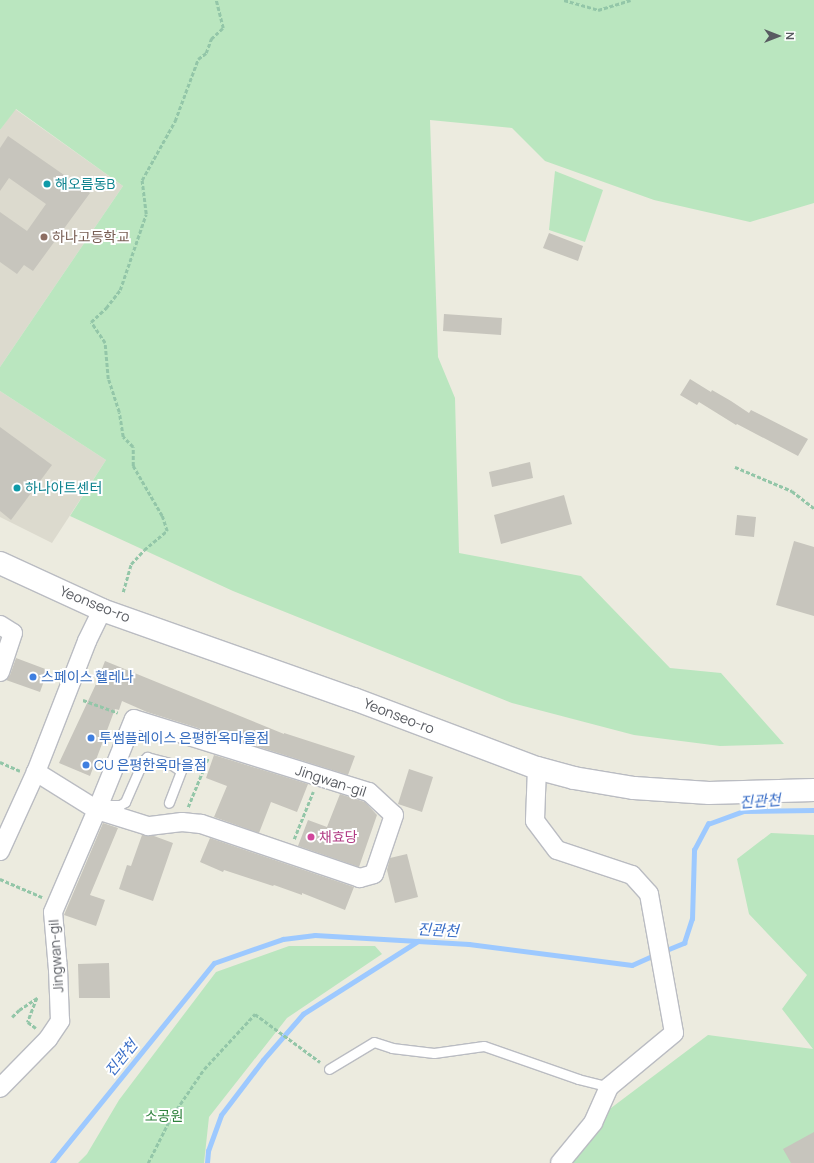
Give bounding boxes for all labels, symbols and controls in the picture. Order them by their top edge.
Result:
north arrow [758,16,798,56]
text: N [783,32,798,40]
place label: 해오름동B [55,176,115,192]
marker: 해오름동B [42,179,52,189]
place label: 하나고등학교 [52,229,129,245]
marker: 하나고등학교 [39,232,49,242]
place label: 하나아트센터 [25,480,102,496]
marker: 하나아트센터 [12,483,22,493]
street label: Yeonseo-ro [57,582,133,626]
place label: 스페이스 헬레나 [41,669,134,685]
marker: 스페이스 헬레나 [28,672,38,682]
street label: Yeonseo-ro [361,695,437,737]
place label: 투썸플레이스 은평한옥마을점 [99,730,269,746]
marker: 투썸플레이스 은평한옥마을점 [86,733,96,743]
place label: CU 은평한옥마을점 [94,757,207,773]
marker: CU 은평한옥마을점 [81,760,91,770]
street label: Jingwan-gil [293,762,369,800]
water label: 진관천 [739,791,781,811]
place label: 채효당 [319,829,358,845]
marker: 채효당 [306,832,316,842]
street label: Jingwan-gil [45,919,67,993]
water label: 진관천 [417,920,459,940]
water label: 진관천 [101,1036,141,1080]
park label: 소공원 [145,1108,183,1124]

